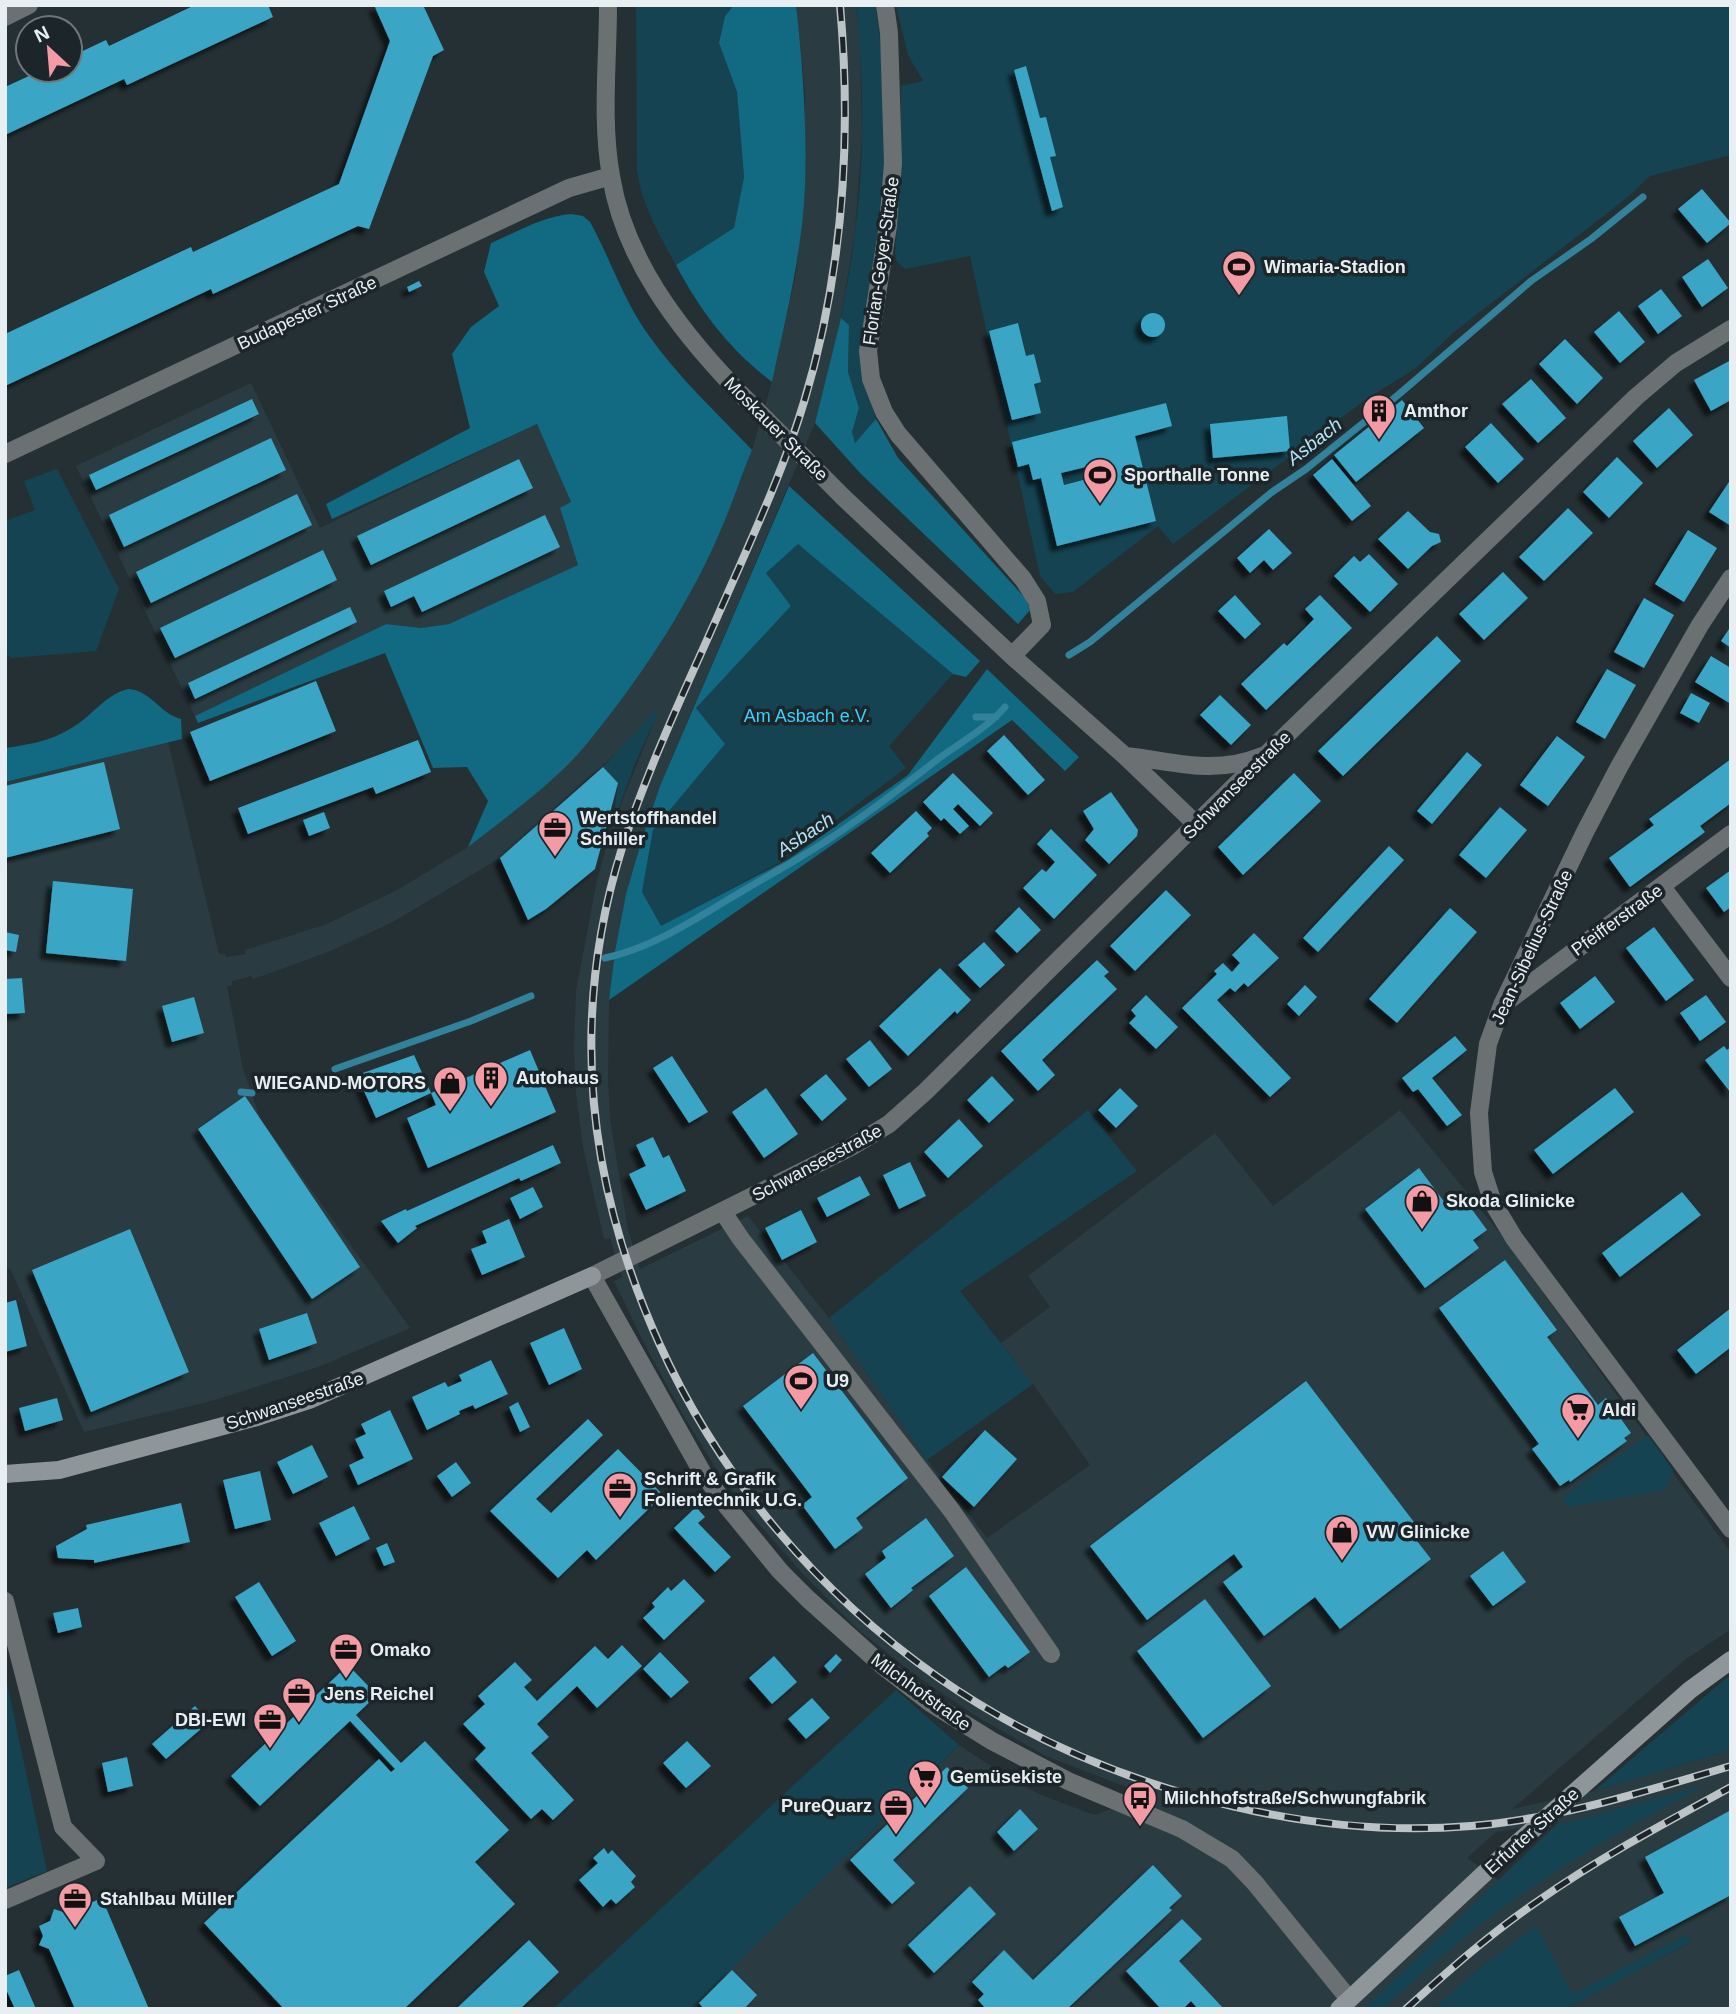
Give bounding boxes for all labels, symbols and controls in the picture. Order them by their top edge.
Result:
north arrow [14,14,84,84]
text: N [31,22,53,47]
street label: Florian-Geyer-Straße [859,175,903,347]
sports icon: Wimaria-Stadion [1220,248,1258,297]
place label: Wimaria-Stadion [1264,257,1406,277]
street label: Budapester Straße [234,272,380,354]
street label: Moskauer Straße [720,373,832,485]
building icon: Amthor [1360,392,1398,441]
place label: Amthor [1404,401,1468,421]
water label: Asbach [1282,414,1346,470]
sports icon: Sporthalle Tonne [1081,456,1119,505]
place label: Sporthalle Tonne [1124,465,1270,485]
park label: Am Asbach e.V. [744,706,870,726]
street label: Schwanseestraße [1179,727,1295,843]
place label: Wertstoffhandel Schiller [580,808,717,849]
water label: Asbach [772,808,838,861]
office icon: Wertstoffhandel Schiller [536,809,574,858]
street label: Jean-Sibelius-Straße [1487,867,1577,1027]
street label: Pfeifferstraße [1568,880,1666,960]
building icon: Autohaus [472,1059,510,1108]
shop icon: WIEGAND-MOTORS [431,1064,469,1113]
place label: Autohaus [516,1068,599,1088]
place label: WIEGAND-MOTORS [254,1073,426,1093]
street label: Schwanseestraße [749,1120,885,1206]
shop icon: Skoda Glinicke [1403,1182,1441,1231]
place label: Skoda Glinicke [1446,1191,1575,1211]
sports icon: U9 [782,1362,820,1411]
street label: Schwanseestraße [224,1368,366,1434]
place label: U9 [826,1371,849,1391]
supermarket icon: Aldi [1559,1391,1597,1440]
place label: Aldi [1602,1400,1636,1420]
place label: Schrift & Grafik Folientechnik U.G. [644,1469,802,1510]
office icon: Schrift & Grafik Folientechnik U.G. [601,1470,639,1519]
shop icon: VW Glinicke [1323,1513,1361,1562]
place label: VW Glinicke [1366,1522,1470,1542]
office icon: Omako [327,1631,365,1680]
place label: Omako [370,1640,431,1660]
street label: Milchhofstraße [867,1649,975,1735]
office icon: Jens Reichel [280,1675,318,1724]
place label: Jens Reichel [324,1684,434,1704]
office icon: DBI-EWI [251,1701,289,1750]
place label: DBI-EWI [175,1710,246,1730]
supermarket icon: Gemüsekiste [906,1758,944,1807]
place label: Gemüsekiste [950,1767,1062,1787]
bus stop icon: Milchhofstraße/Schwungfabrik [1121,1779,1159,1828]
street label: Erfurter Straße [1481,1784,1583,1878]
office icon: PureQuarz [877,1787,915,1836]
place label: Milchhofstraße/Schwungfabrik [1164,1788,1427,1808]
place label: PureQuarz [781,1796,872,1816]
office icon: Stahlbau Müller [56,1880,94,1929]
place label: Stahlbau Müller [100,1889,234,1909]

